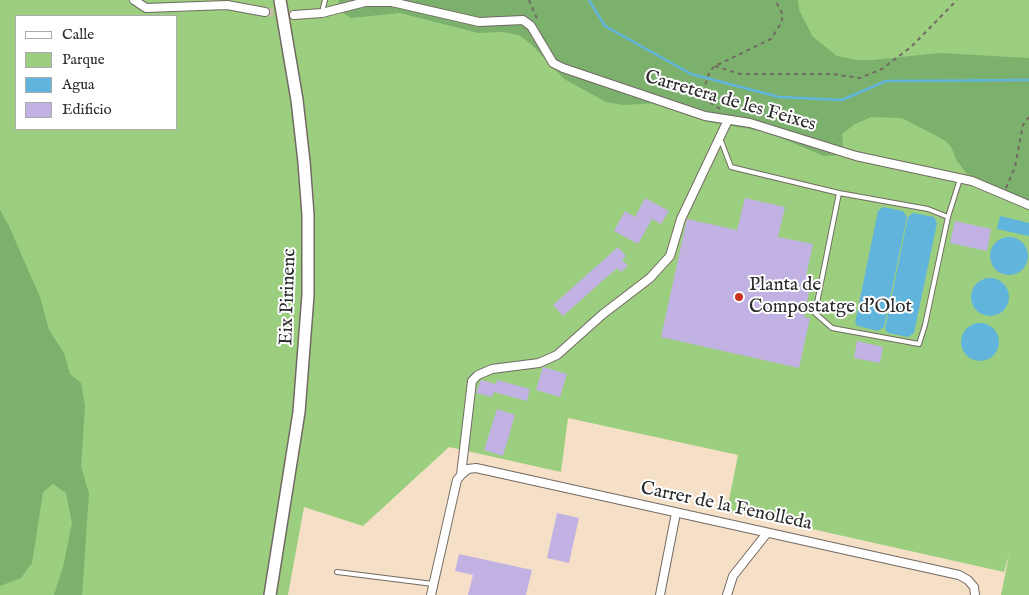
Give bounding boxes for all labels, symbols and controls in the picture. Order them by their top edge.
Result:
legend [15,15,178,130]
text: Calle [62,25,94,44]
text: Parque [62,50,105,69]
street label: Carretera de les Feixes [642,67,818,137]
text: Agua [62,75,95,94]
text: Edificio [62,100,112,119]
street label: Eix Pirinenc [276,248,302,346]
place label: Planta de Compostatge d'Olot [749,275,912,319]
marker: Planta de Compostatge d'Olot [733,291,745,303]
street label: Carrer de la Fenolleda [638,478,814,536]

